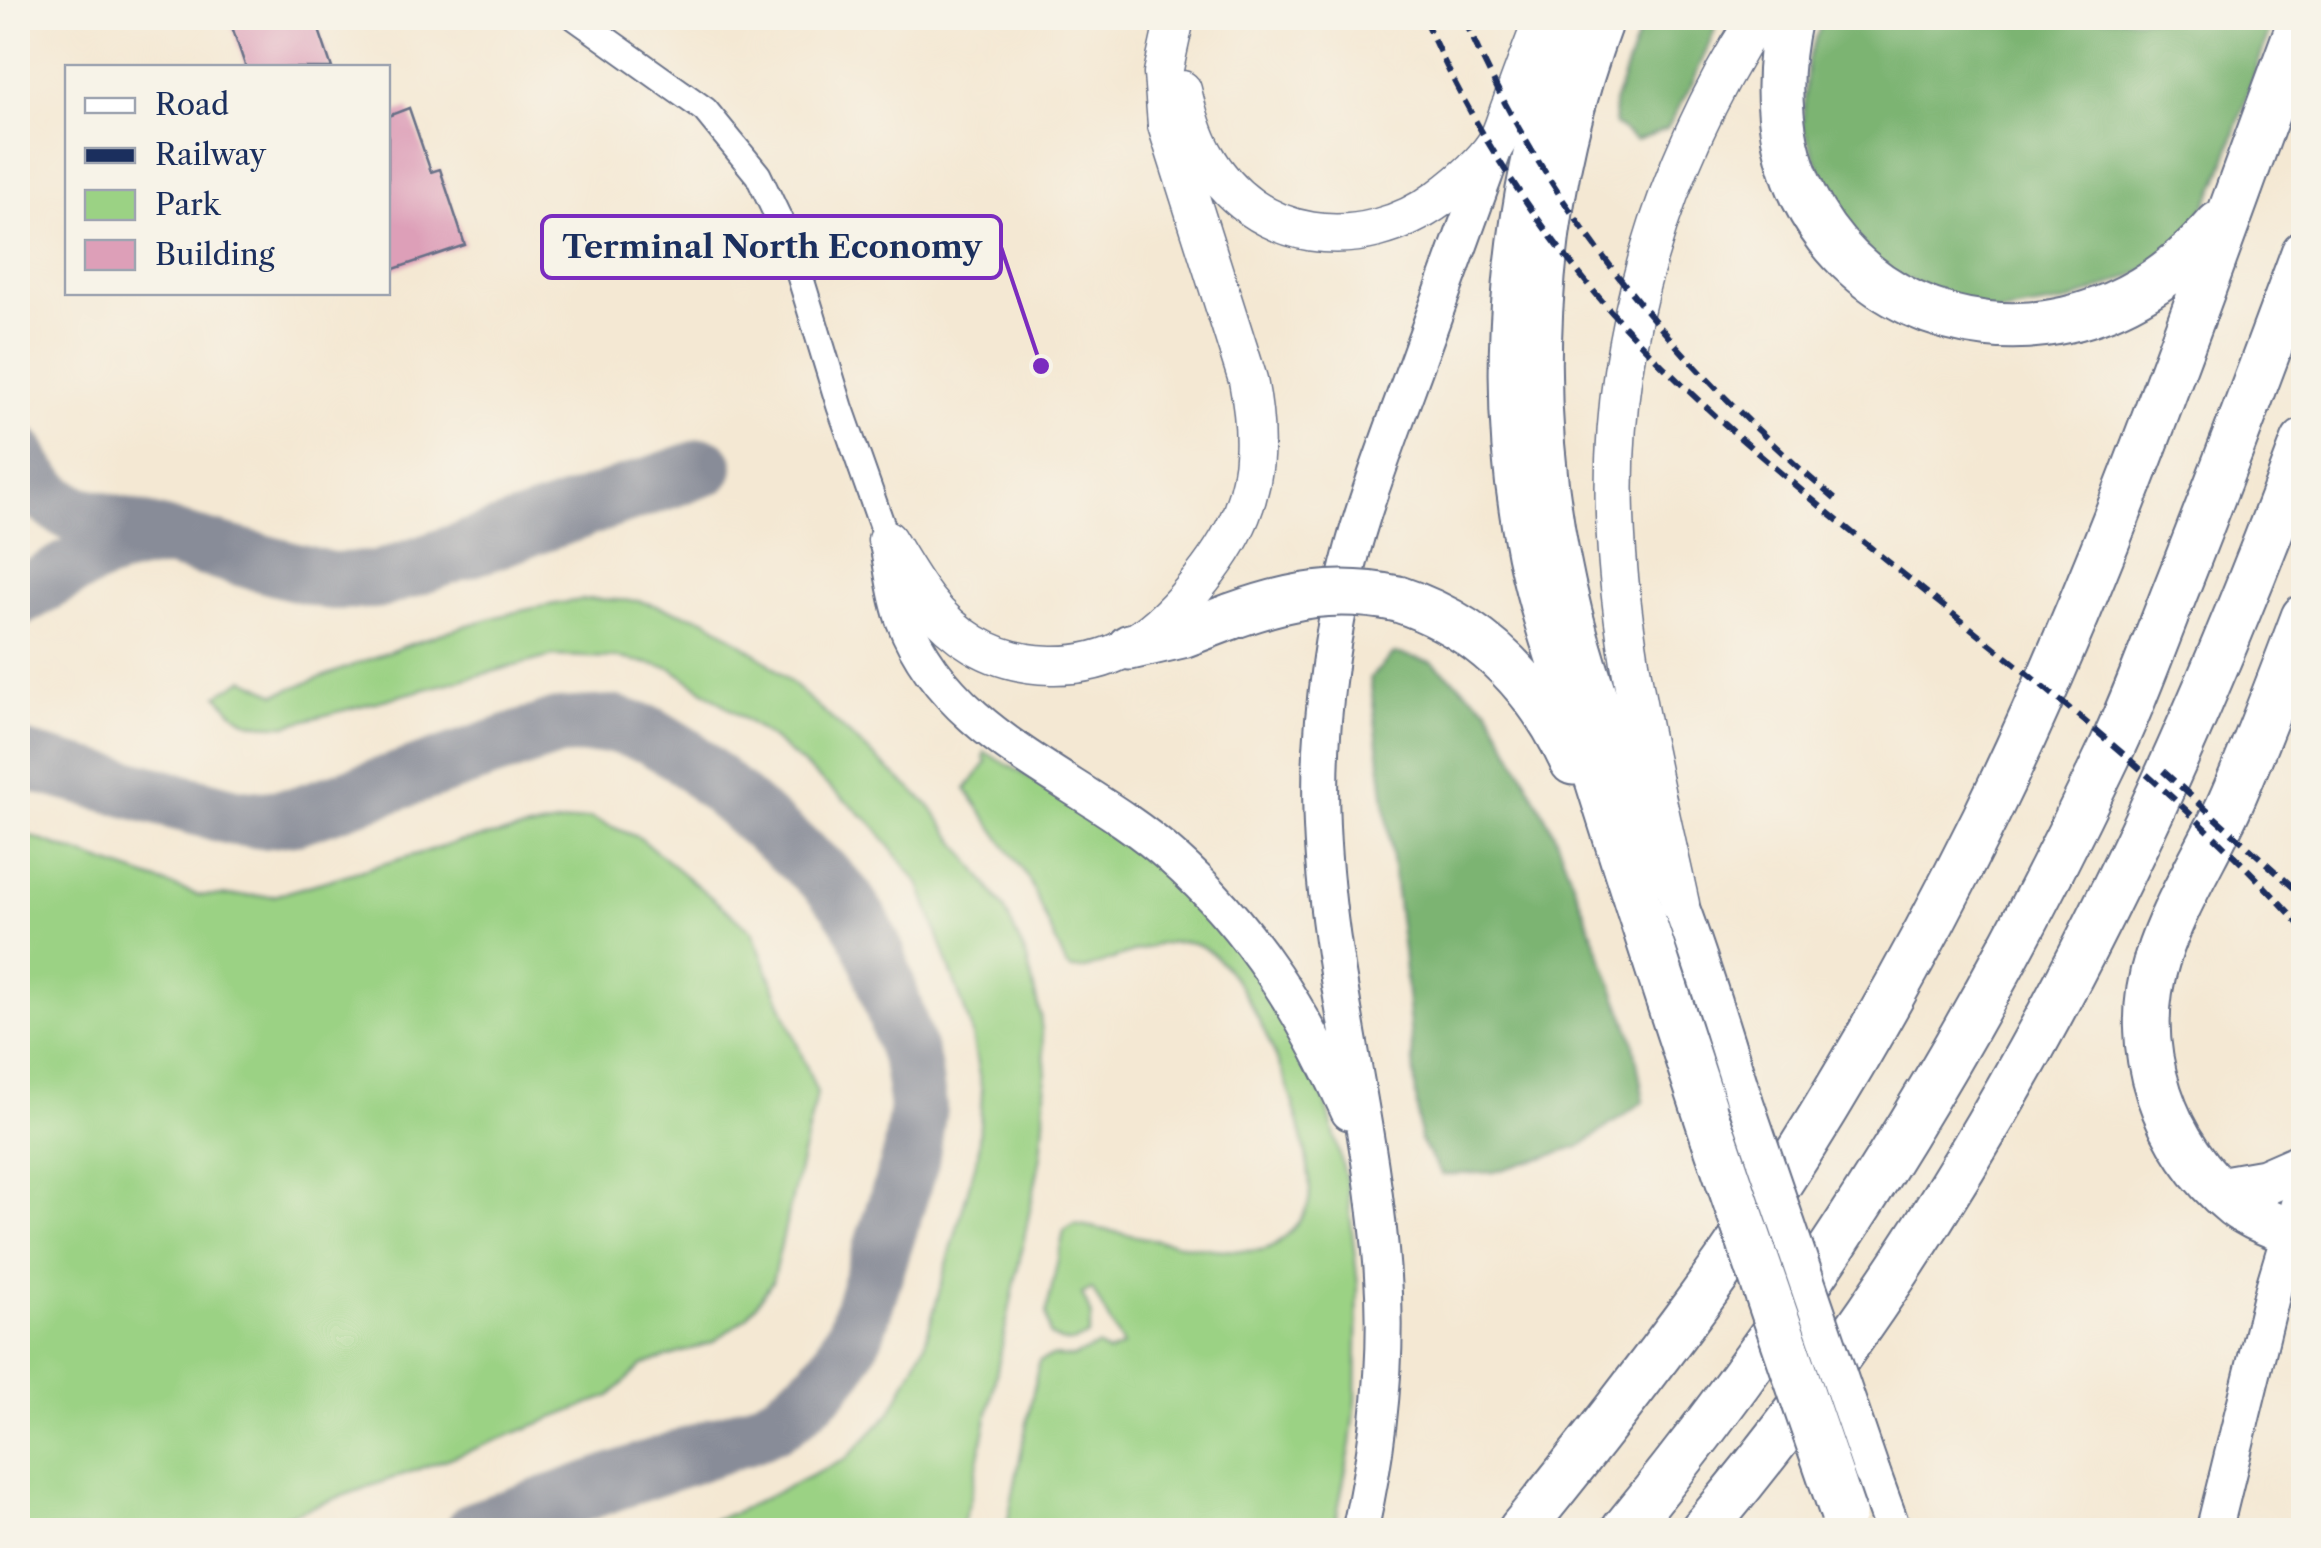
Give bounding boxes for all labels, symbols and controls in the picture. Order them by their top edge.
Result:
legend [65,65,390,295]
text: Road [155,86,229,123]
text: Railway [155,136,267,173]
text: Park [155,186,222,223]
callout: Terminal North Economy [542,216,1001,278]
text: Terminal North Economy [562,227,983,266]
text: Building [155,236,275,273]

